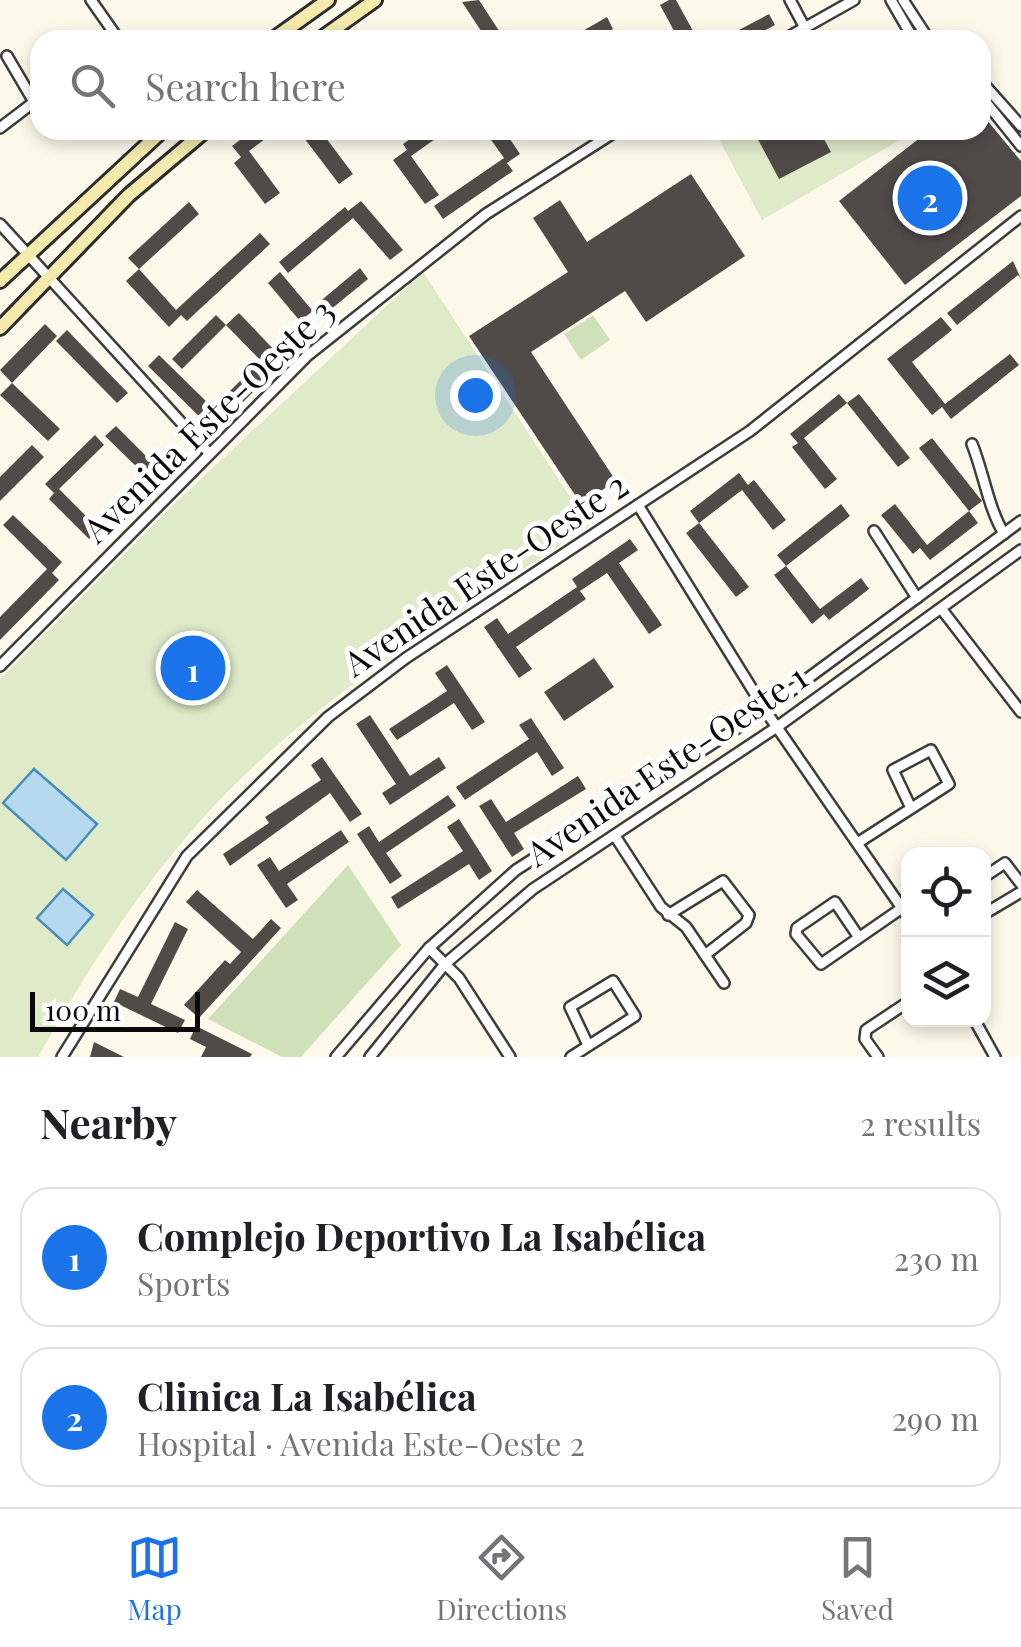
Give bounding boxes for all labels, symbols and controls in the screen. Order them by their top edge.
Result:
search box [30,30,991,140]
icon: search [65,58,120,113]
text: Search here [145,60,346,111]
pin: 2 [898,160,962,236]
street label: Avenida Este-Oeste 3 [71,287,343,552]
your location [450,370,501,421]
street label: Avenida Este-Oeste 2 [333,460,636,686]
pin: 1 [160,630,226,706]
street label: Avenida Este-Oeste 1 [515,652,815,876]
map controls [901,847,991,1027]
button: locate [901,847,991,937]
button: layers [901,937,991,1027]
scale bar [30,987,200,1032]
text: 100 m [45,991,121,1028]
text: Nearby [40,1094,177,1150]
text: 2 results [860,1101,981,1144]
text: Complejo Deportivo La Isabélica [137,1210,706,1261]
text: 1 [68,1236,81,1279]
text: 230 m [894,1236,979,1279]
text: Sports [137,1261,230,1304]
text: Clinica La Isabélica [137,1370,477,1421]
text: 2 [66,1396,83,1439]
text: 290 m [892,1396,979,1439]
text: Hospital · Avenida Este-Oeste 2 [137,1421,585,1464]
tab: Map [127,1530,182,1627]
tab: Directions [436,1530,567,1627]
tab: Saved [821,1530,894,1627]

